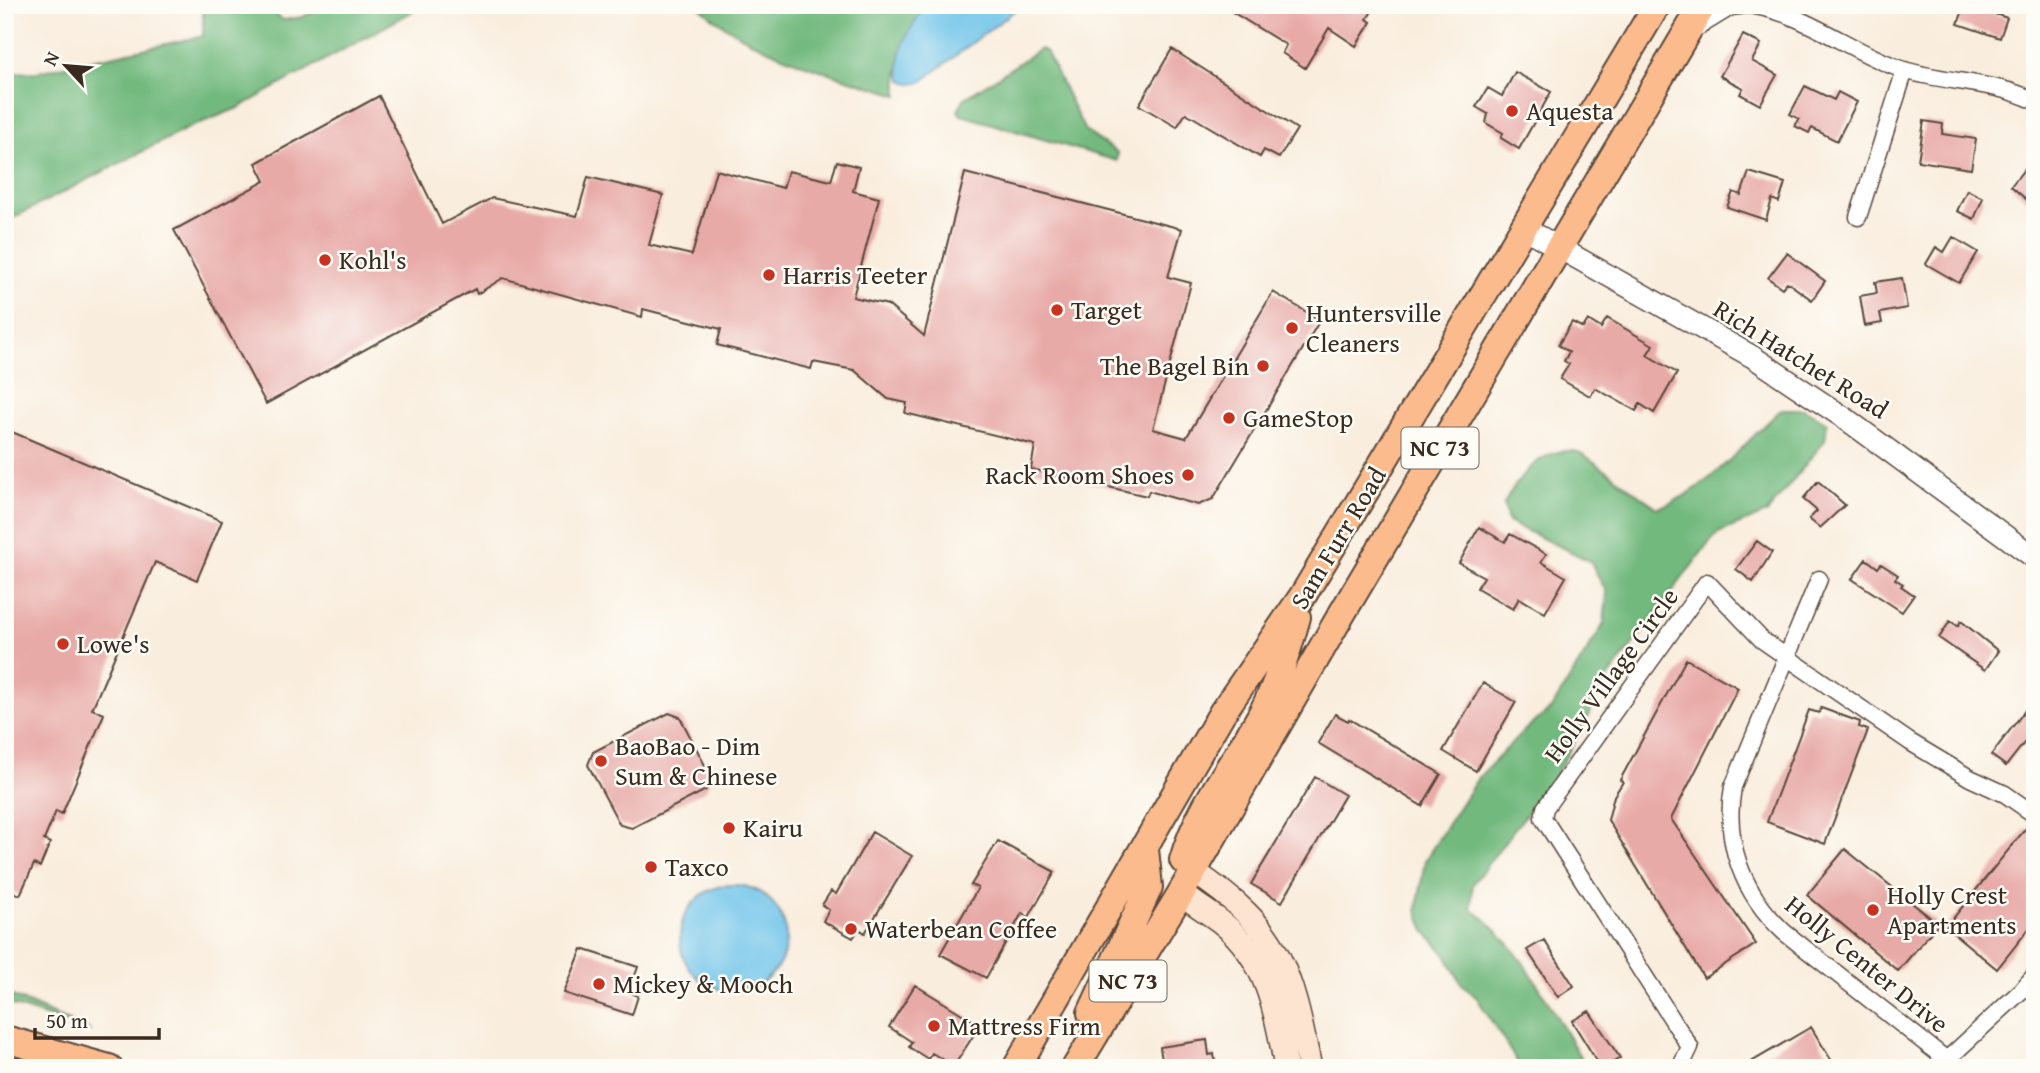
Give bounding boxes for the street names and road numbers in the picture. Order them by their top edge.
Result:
street label: Rich Hatchet Road [1706,289,1896,428]
road number: NC 73 [1402,428,1478,468]
street label: Sam Furr Road [1280,459,1396,616]
street label: Holly Village Circle [1534,579,1688,770]
street label: Holly Center Drive [1777,885,1958,1042]
road number: NC 73 [1090,960,1166,1001]

